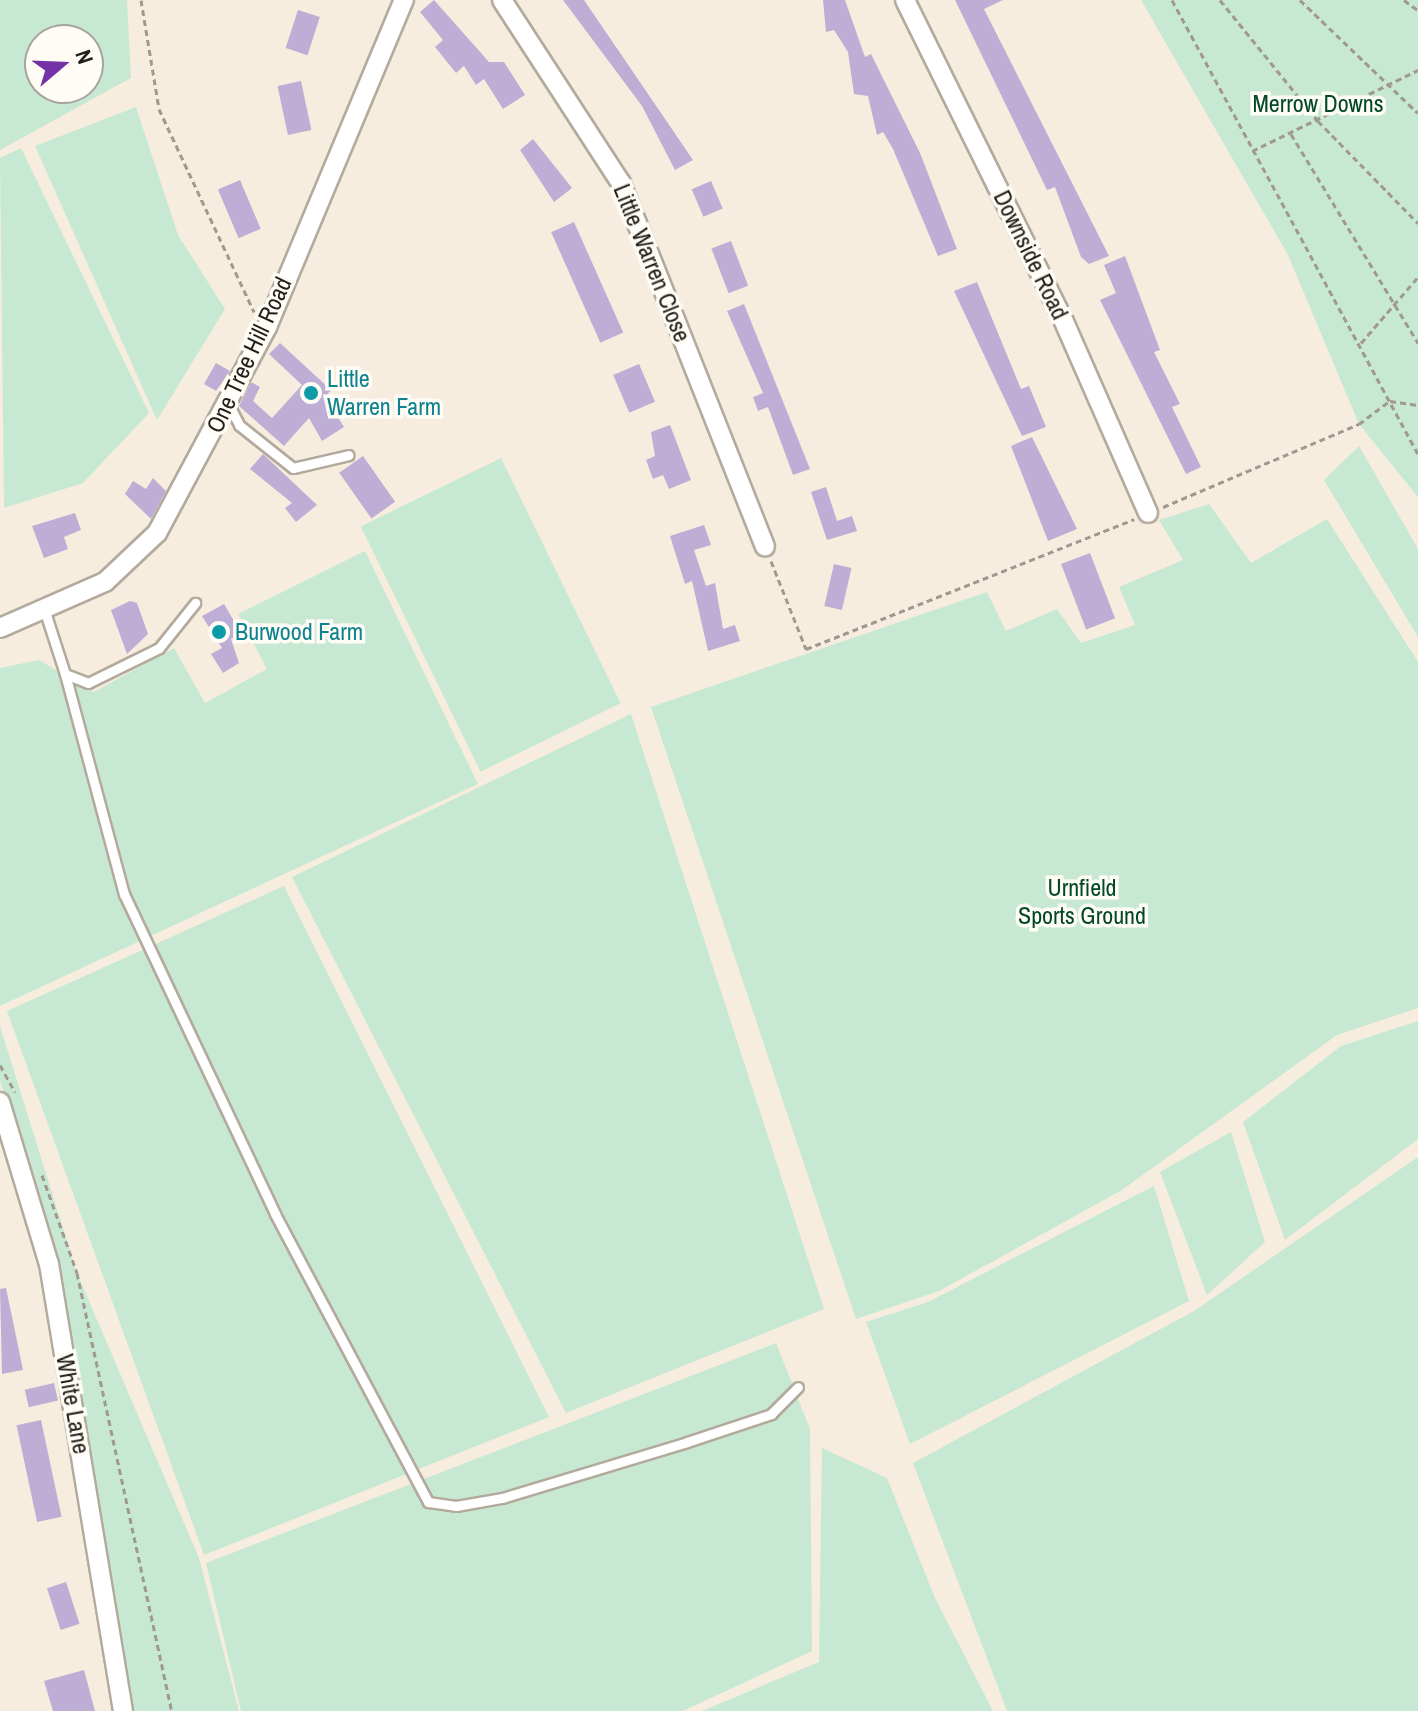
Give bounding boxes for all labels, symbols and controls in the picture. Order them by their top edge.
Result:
north arrow [24,24,104,104]
text: N [68,46,101,68]
park label: Merrow Downs [1252,90,1384,118]
street label: Little Warren Close [607,180,697,346]
street label: Downside Road [987,186,1075,324]
street label: One Tree Hill Road [200,272,298,438]
place label: Little Warren Farm [327,365,441,421]
marker: Little Warren Farm [302,384,320,402]
place label: Burwood Farm [235,618,363,646]
marker: Burwood Farm [210,623,228,641]
park label: Urnfield Sports Ground [1018,874,1146,930]
street label: White Lane [50,1352,96,1456]

